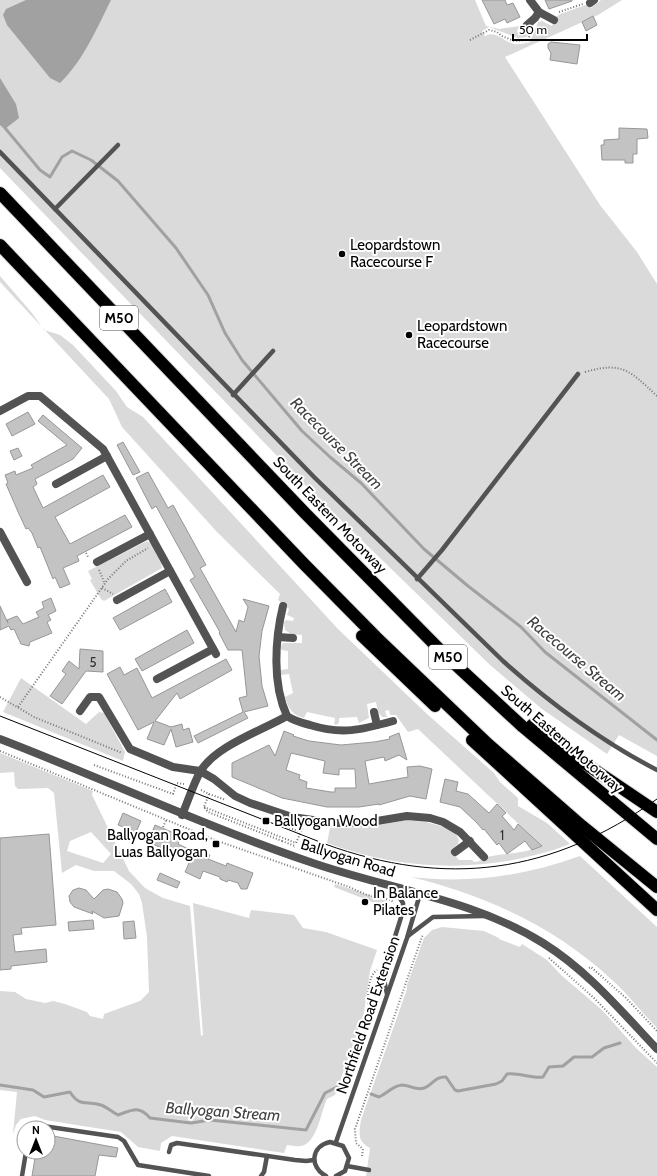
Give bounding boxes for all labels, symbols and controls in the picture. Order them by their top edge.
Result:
scale bar [513,16,587,42]
text: 50 m [519,22,547,37]
place label: Leopardstown Racecourse F [350,236,440,271]
marker: Leopardstown Racecourse F [337,249,347,259]
road number: M50 [100,306,138,330]
place label: Leopardstown Racecourse [417,317,507,352]
marker: Leopardstown Racecourse [404,330,414,340]
water label: Racecourse Stream [287,393,387,494]
street label: South Eastern Motorway [269,453,391,578]
water label: Racecourse Stream [524,612,630,705]
road number: M50 [429,645,467,669]
house number: 5 [89,654,97,670]
street label: South Eastern Motorway [497,681,627,797]
place label: Ballyogan Wood [274,812,378,830]
marker: Ballyogan Wood [261,816,271,826]
place label: Ballyogan Road, Luas Ballyogan [107,826,208,861]
house number: 1 [500,827,504,843]
street label: Ballyogan Road [299,835,397,881]
marker: Ballyogan Road, Luas Ballyogan [211,839,221,849]
place label: In Balance Pilates [373,884,438,919]
marker: In Balance Pilates [360,897,370,907]
street label: Northfield Road Extension [332,934,404,1096]
water label: Ballyogan Stream [165,1098,281,1125]
north arrow [16,1120,56,1160]
text: N [32,1123,40,1137]

